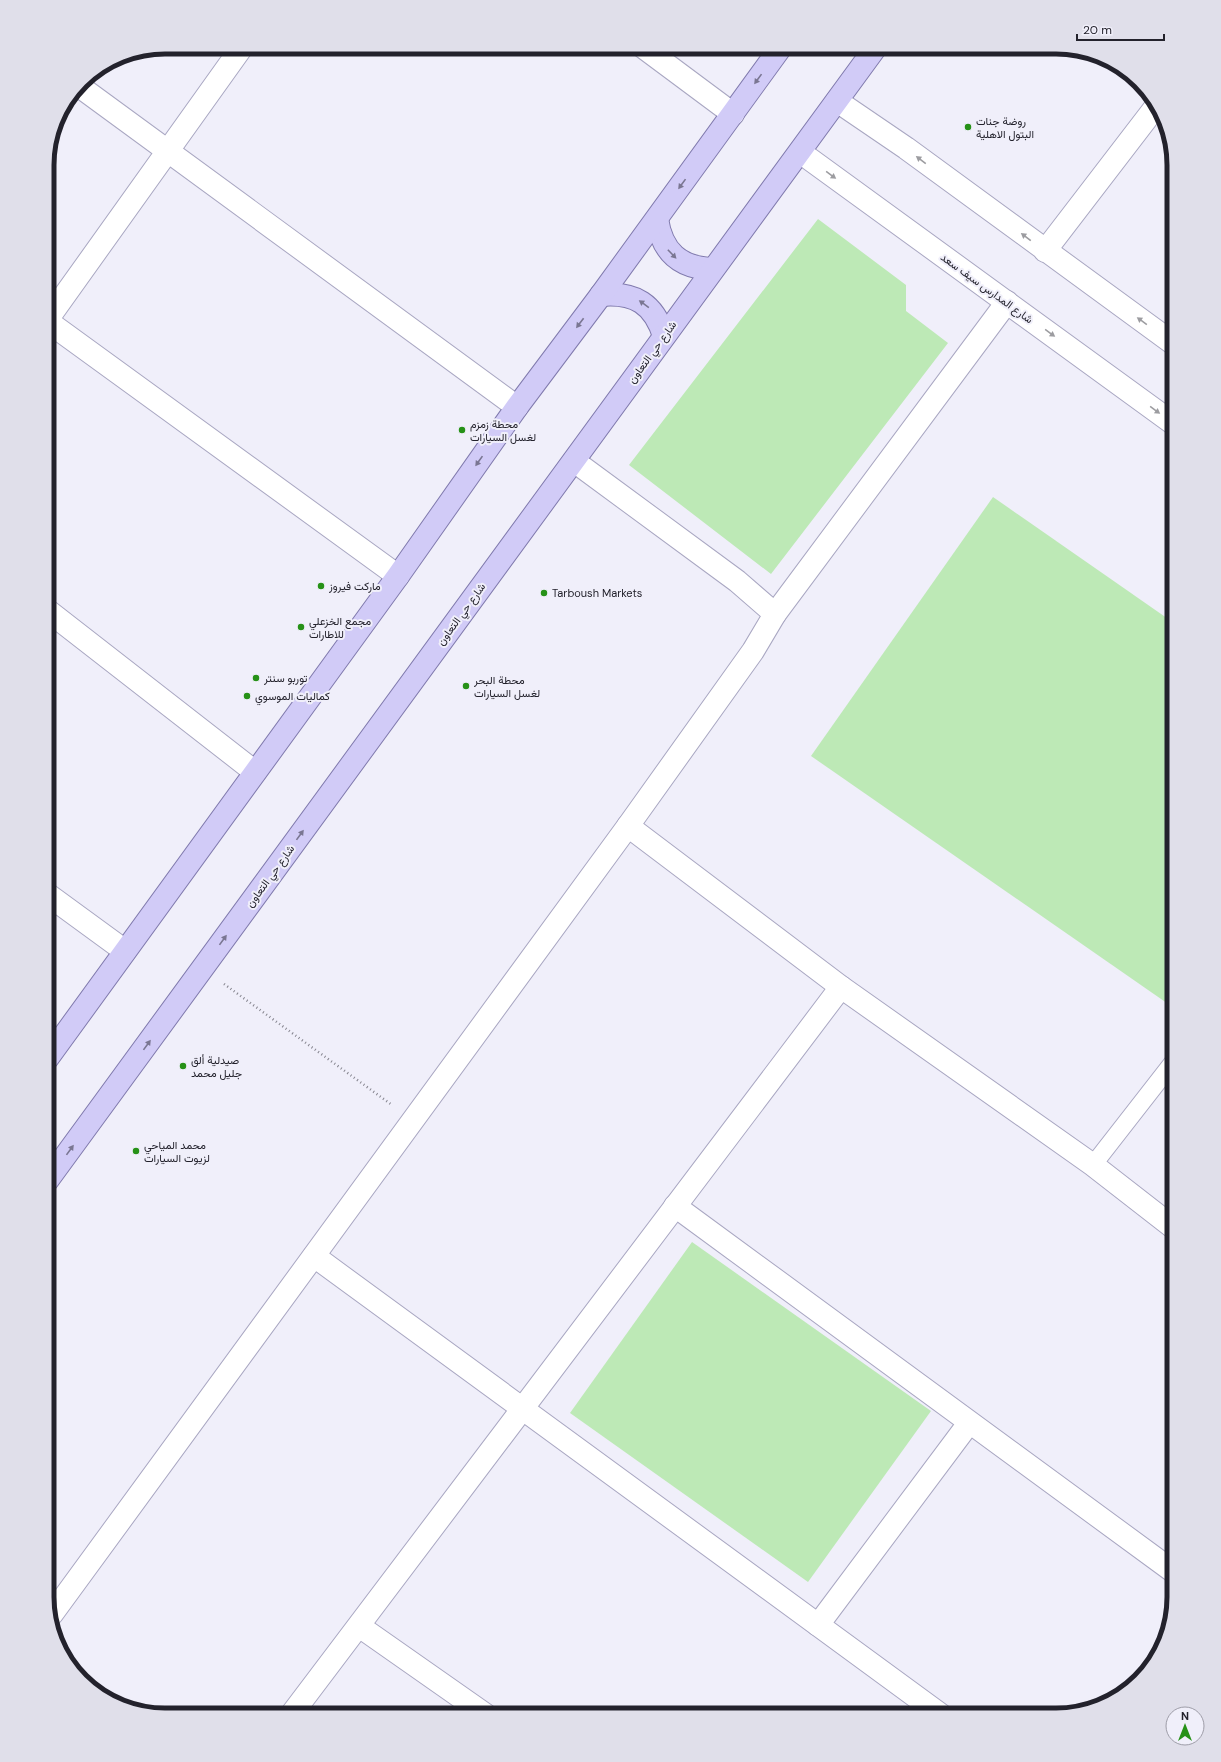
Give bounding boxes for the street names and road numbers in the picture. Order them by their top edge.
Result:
street label: شارع المدارس سيف سعد [937,250,1036,327]
street label: شارع حي التعاون [625,318,682,388]
street label: شارع حي التعاون [434,580,491,650]
street label: شارع حي التعاون [243,842,300,912]

